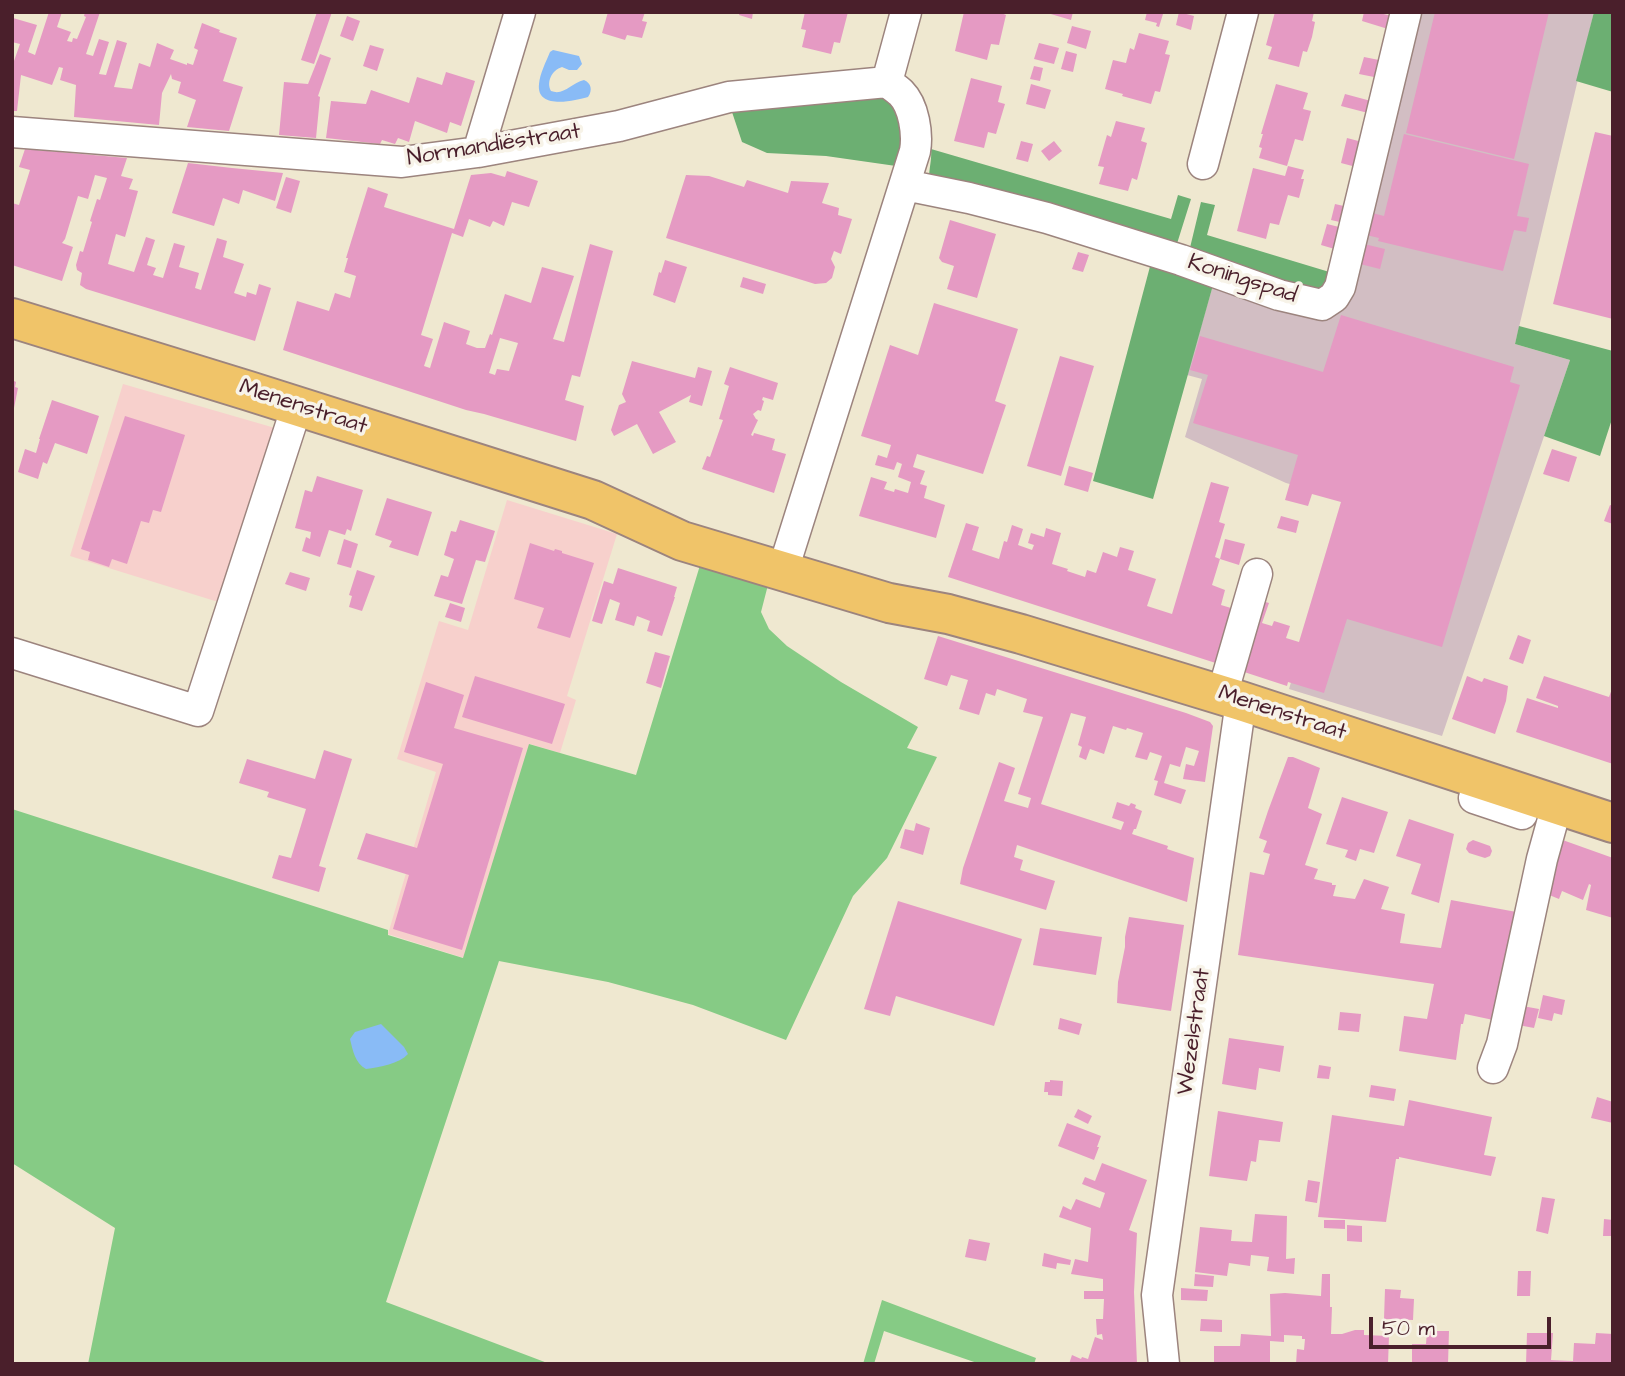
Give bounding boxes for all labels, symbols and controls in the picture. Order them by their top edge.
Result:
street label: Normandiëstraat [405,119,583,173]
street label: Koningspad [1184,249,1300,311]
street label: Menenstraat [235,374,371,442]
street label: Menenstraat [1214,680,1350,748]
street label: Wezelstraat [1172,967,1218,1097]
scale bar [1373,1302,1555,1346]
text: 50 m [1382,1314,1435,1343]

